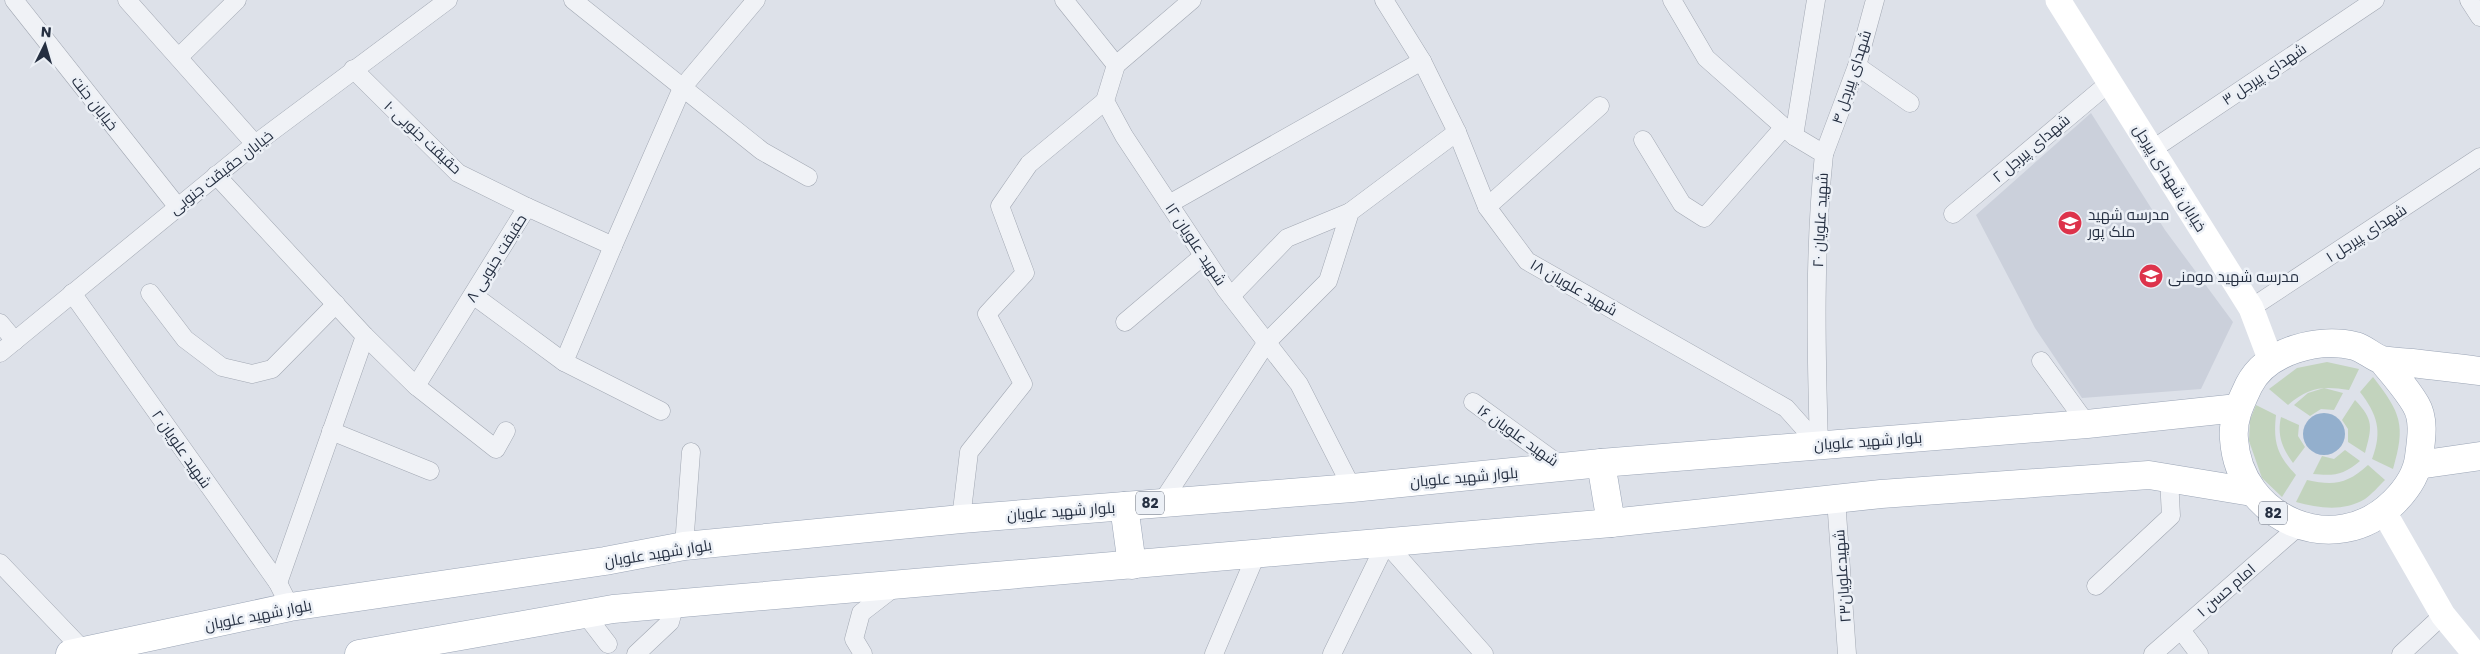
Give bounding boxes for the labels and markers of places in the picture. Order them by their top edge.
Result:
place label: مدرسه شهید ملک پور [2087,204,2169,242]
school or university icon: مدرسه شهید ملک پور [2057,210,2083,236]
school or university icon: مدرسه شهید مومنی [2138,263,2164,289]
place label: مدرسه شهید مومنی [2168,266,2299,287]

